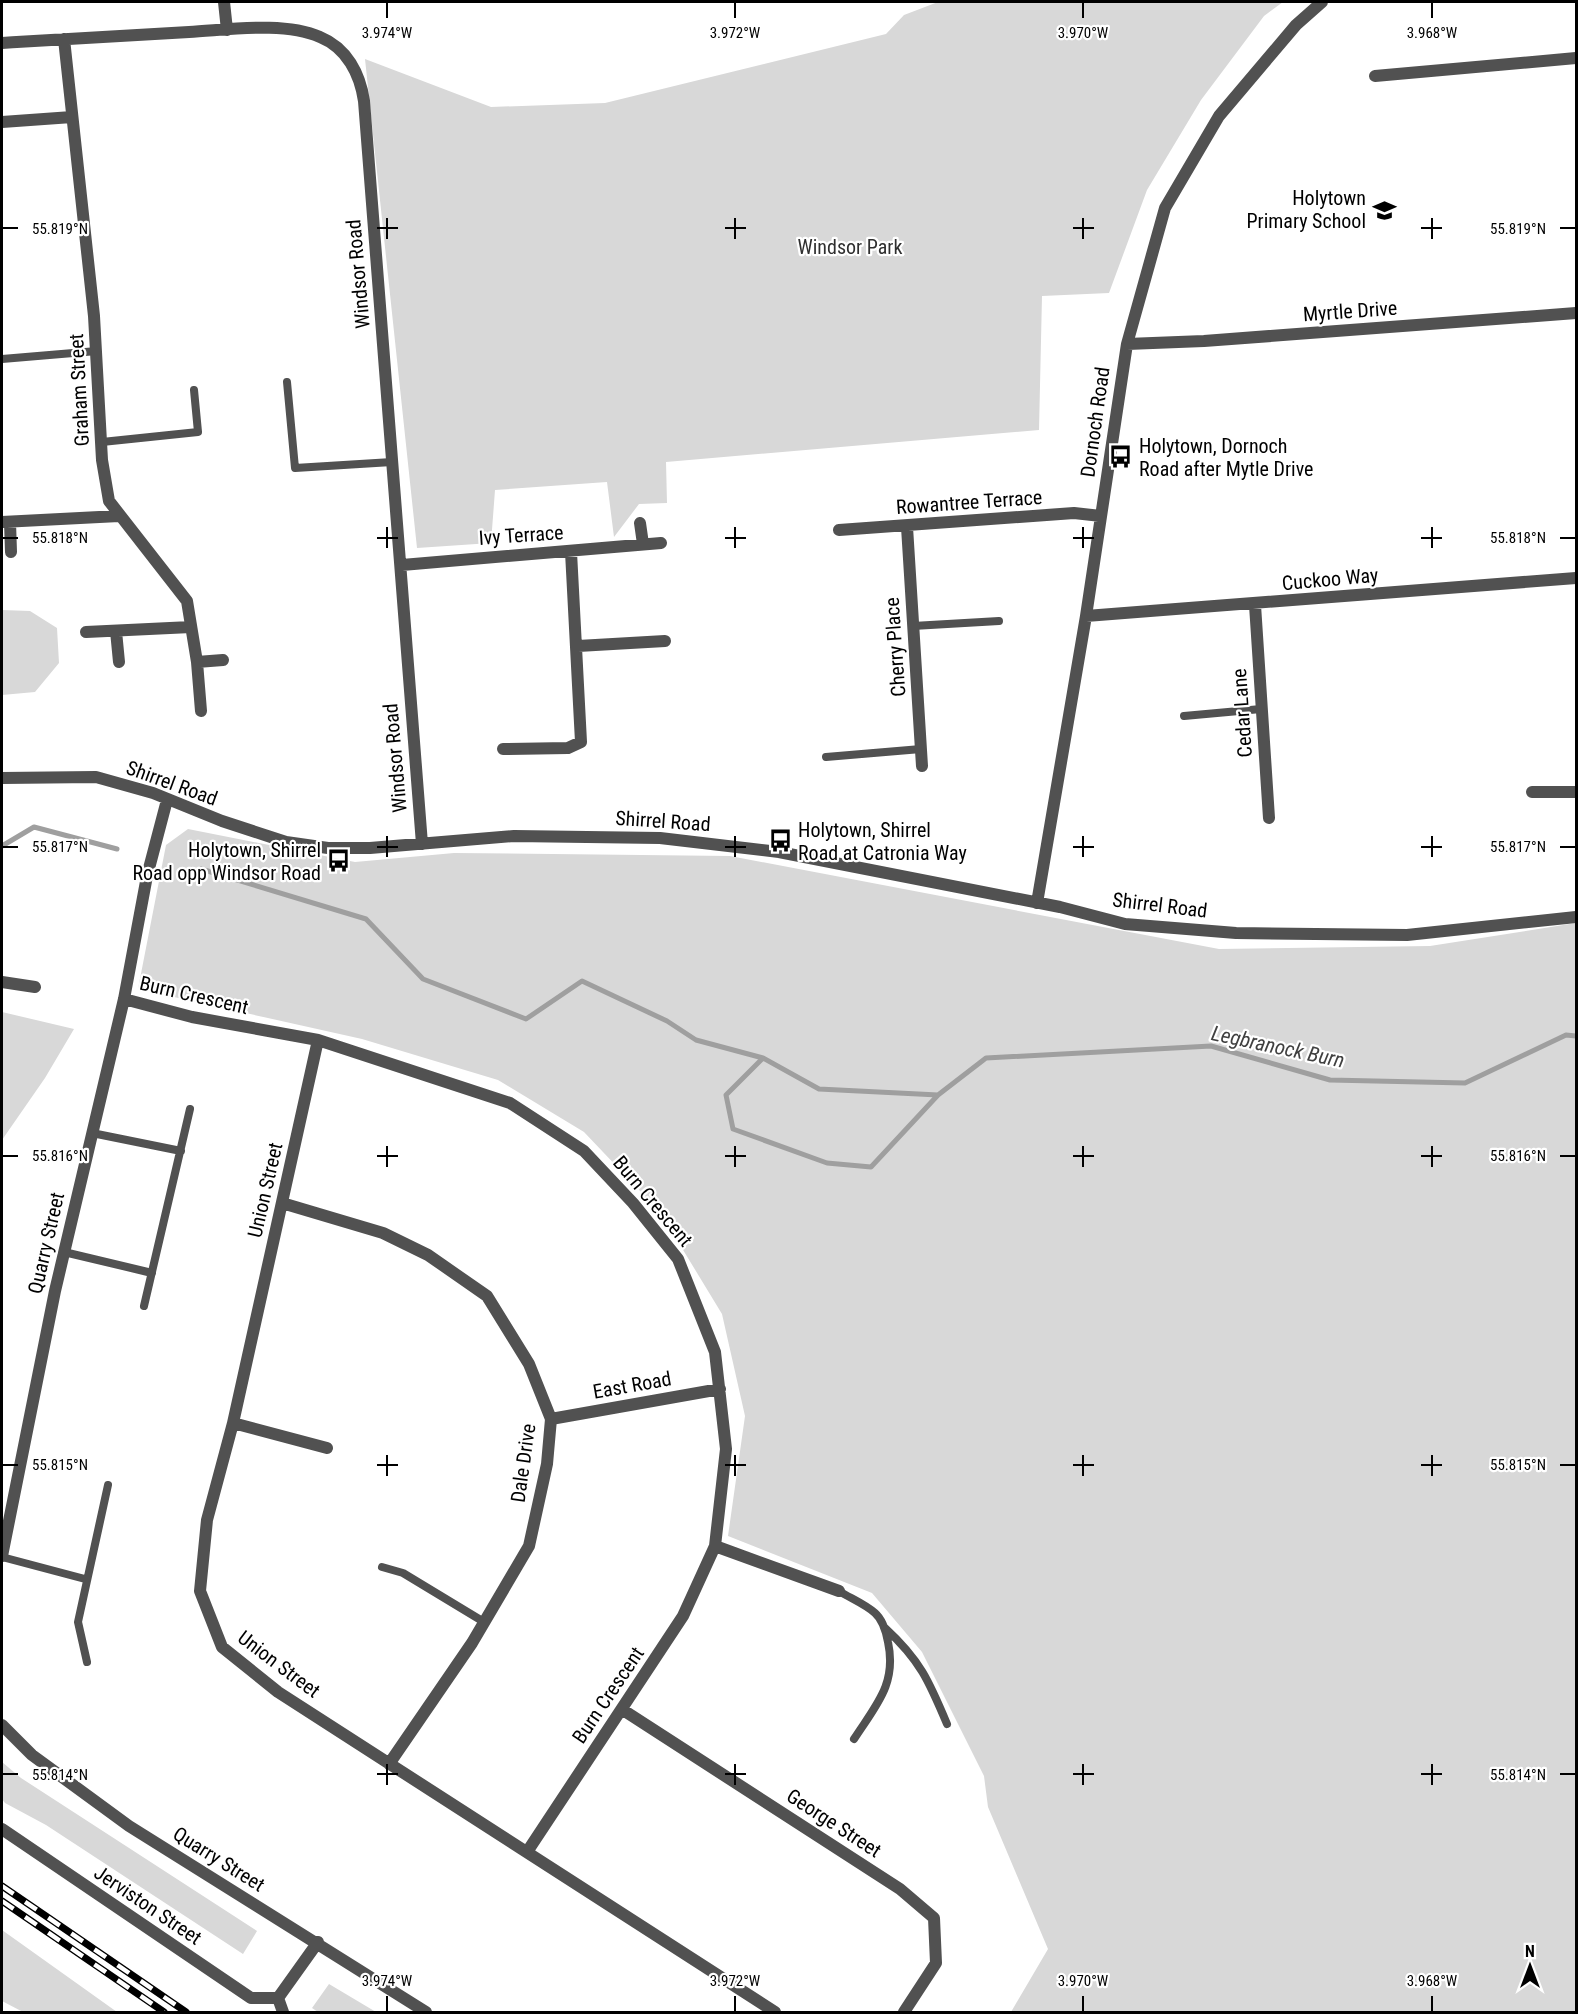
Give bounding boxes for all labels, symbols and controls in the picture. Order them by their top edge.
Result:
text: 3.974°W [362,24,413,42]
text: 3.972°W [710,24,761,42]
text: 3.970°W [1058,24,1109,42]
text: 3.968°W [1407,24,1458,42]
place label: Holytown Primary School [1246,186,1366,233]
school or university icon: Holytown Primary School [1371,197,1397,223]
street label: Windsor Road [341,218,375,330]
text: 55.819°N [32,220,88,238]
text: 55.819°N [1490,220,1546,238]
park label: Windsor Park [798,235,902,259]
street label: Myrtle Drive [1302,296,1398,326]
street label: Graham Street [64,333,94,447]
street label: Dornoch Road [1075,365,1115,479]
place label: Holytown, Dornoch Road after Mytle Drive [1139,434,1313,481]
bus stop icon: Holytown, Dornoch Road after Mytle Drive [1108,444,1134,470]
street label: Rowantree Terrace [895,485,1043,519]
street label: Ivy Terrace [478,520,564,550]
text: 55.818°N [32,529,88,547]
text: 55.818°N [1490,529,1546,547]
street label: Cuckoo Way [1281,563,1379,595]
street label: Cherry Place [880,597,910,697]
street label: Cedar Lane [1227,668,1257,758]
street label: Windsor Road [378,702,412,814]
street label: Shirrel Road [123,755,221,811]
street label: Shirrel Road [615,806,711,836]
place label: Holytown, Shirrel Road at Catronia Way [798,818,967,865]
bus stop icon: Holytown, Shirrel Road at Catronia Way [767,828,793,854]
text: 55.817°N [32,838,88,856]
place label: Holytown, Shirrel Road opp Windsor Road [132,838,321,885]
text: 55.817°N [1490,838,1546,856]
bus stop icon: Holytown, Shirrel Road opp Windsor Road [326,848,352,874]
street label: Shirrel Road [1111,887,1209,923]
street label: Burn Crescent [137,971,251,1019]
water label: Legbranock Burn [1209,1021,1347,1073]
street label: Union Street [242,1140,288,1240]
text: 55.816°N [32,1147,88,1165]
text: 55.816°N [1490,1147,1546,1165]
street label: Burn Crescent [608,1151,698,1251]
street label: Quarry Street [23,1190,69,1296]
street label: East Road [591,1366,673,1404]
street label: Dale Drive [506,1422,540,1504]
text: 55.815°N [32,1456,88,1474]
text: 55.815°N [1490,1456,1546,1474]
street label: Union Street [233,1625,325,1703]
street label: Burn Crescent [567,1642,649,1748]
text: 55.814°N [32,1766,88,1784]
text: 55.814°N [1490,1766,1546,1784]
street label: George Street [782,1784,886,1862]
street label: Quarry Street [169,1821,269,1897]
street label: Jerviston Street [90,1860,206,1950]
north arrow [1500,1936,1560,1996]
text: N [1525,1942,1535,1961]
text: 3.974°W [362,1972,413,1990]
text: 3.972°W [710,1972,761,1990]
text: 3.970°W [1058,1972,1109,1990]
text: 3.968°W [1407,1972,1458,1990]

